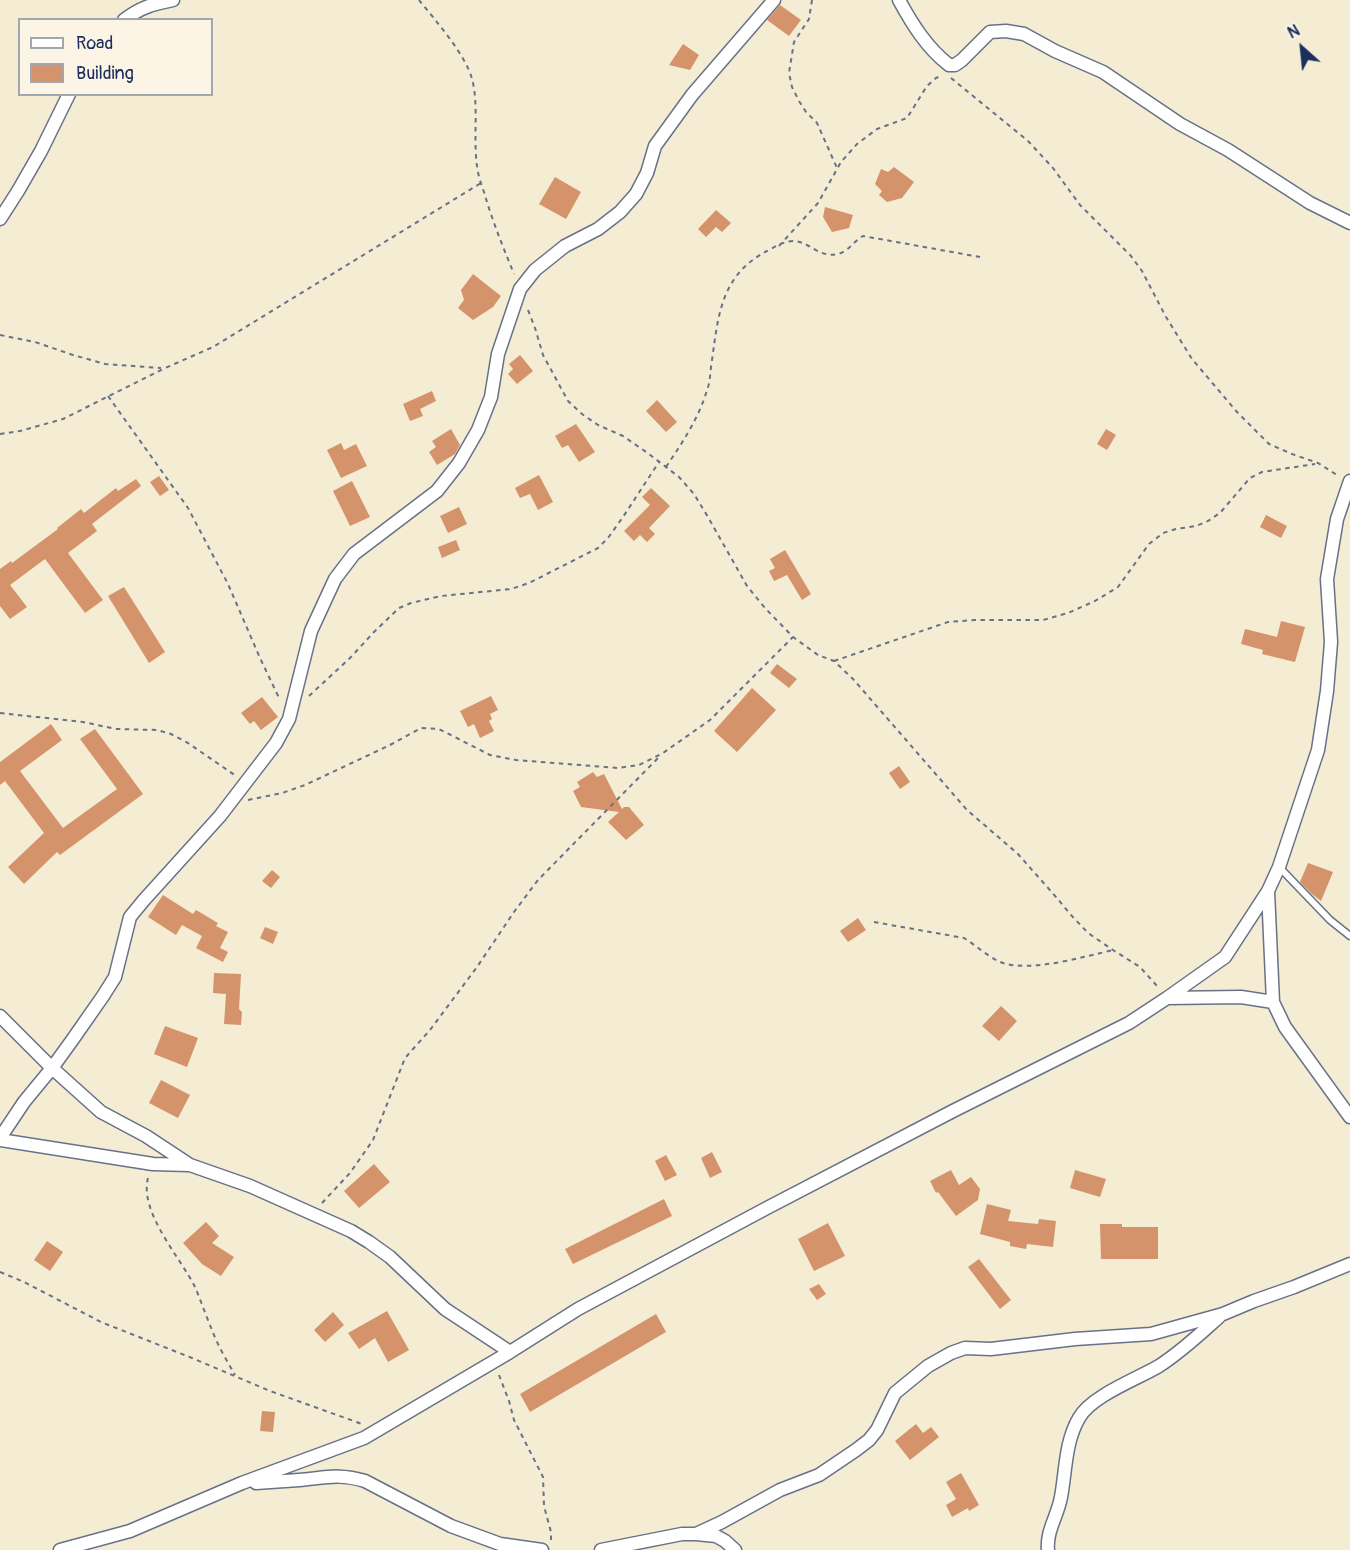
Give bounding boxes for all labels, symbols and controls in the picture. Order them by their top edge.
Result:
legend [18,18,213,96]
north arrow [1272,18,1332,78]
text: N [1284,21,1303,43]
text: Road [76,32,113,55]
text: Building [76,62,134,85]

